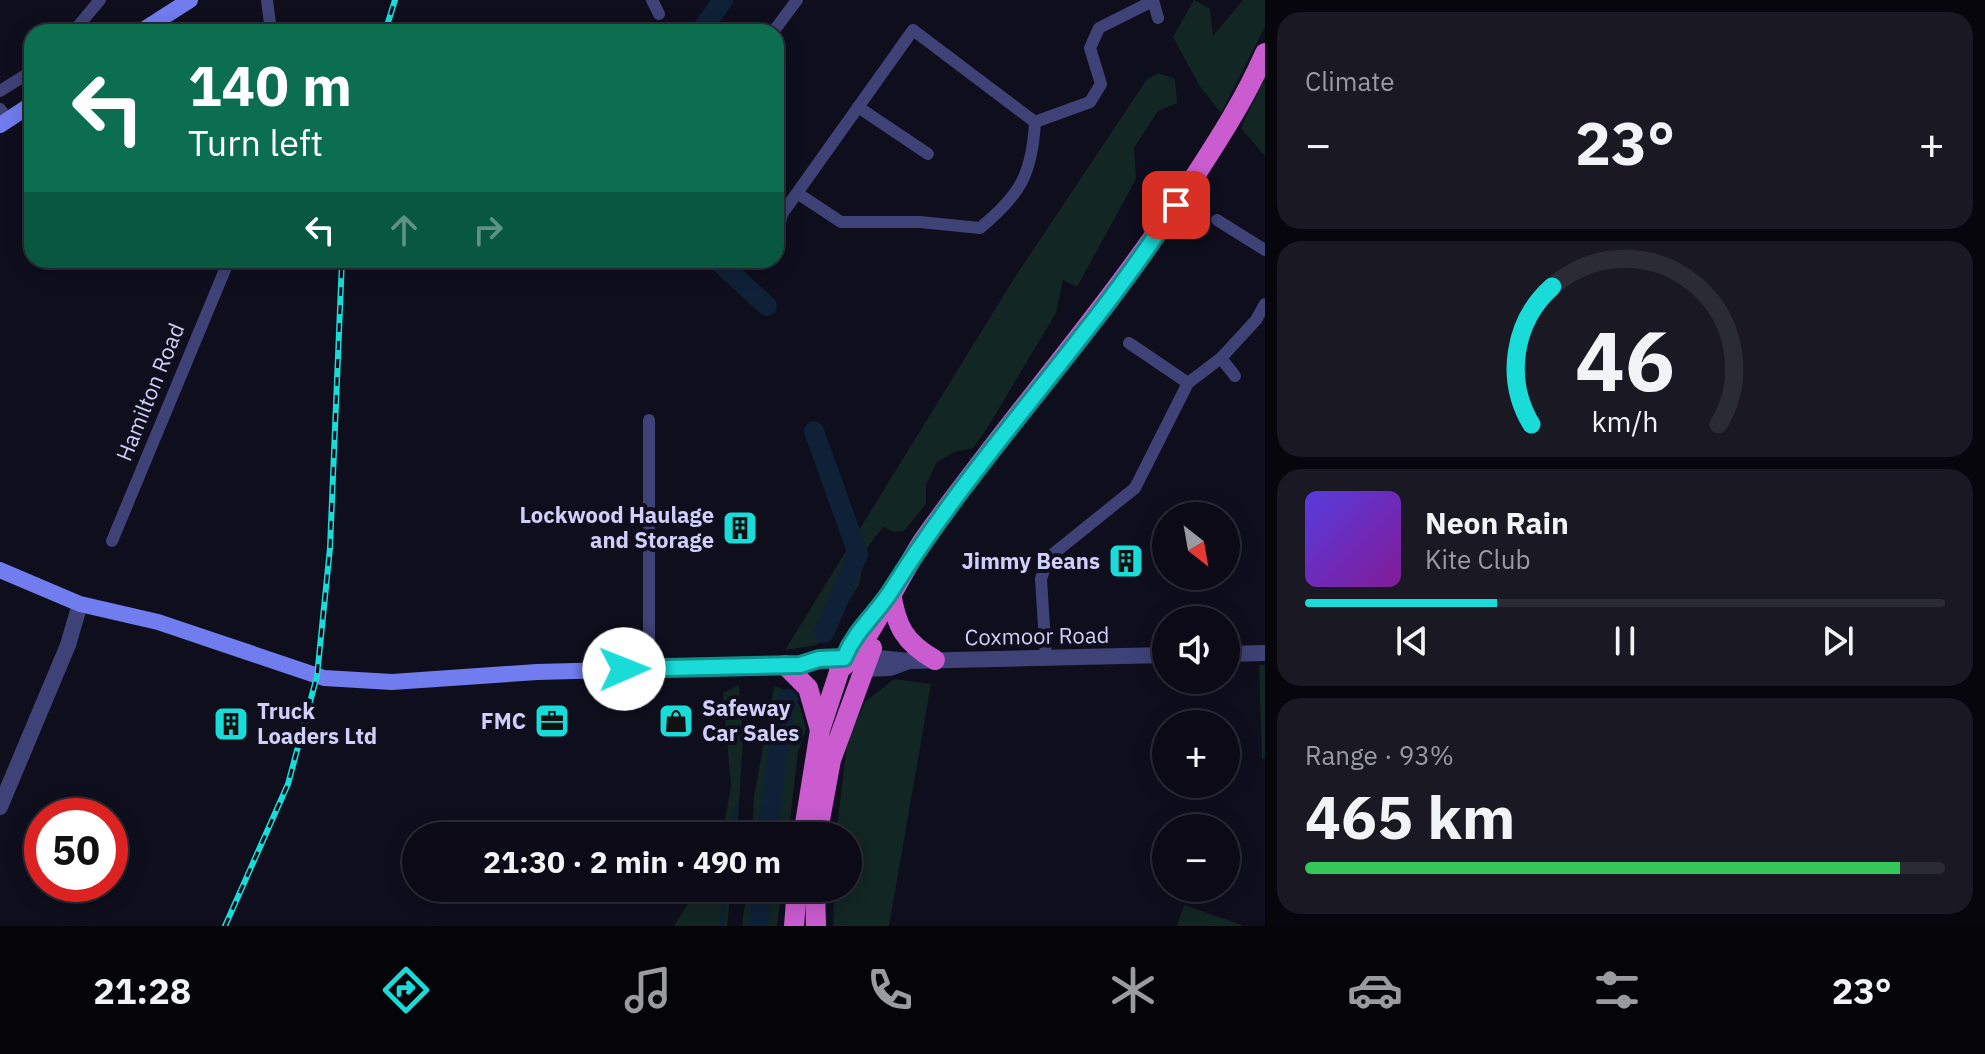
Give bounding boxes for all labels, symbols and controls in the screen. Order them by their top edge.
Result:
text: 140 m [188,49,352,121]
icon: left [56,56,160,160]
text: Climate [1305,64,1395,98]
text: 23° [1575,103,1675,182]
text: − [1305,115,1331,172]
text: + [1919,115,1945,172]
text: Turn left [188,119,323,166]
pin [1142,171,1210,239]
icon: arrive [1154,183,1198,227]
icon: left [298,208,342,252]
icon: ahead [382,208,426,252]
icon: right [466,208,510,252]
text: 46 [1575,305,1675,413]
street label: Hamilton Road [109,319,190,465]
text: km/h [1591,403,1659,440]
place label: Lockwood Haulage and Storage [519,500,714,554]
north arrow [1152,502,1240,590]
map controls [1152,502,1240,902]
text: Neon Rain [1425,503,1569,542]
building icon: Lockwood Haulage and Storage [721,509,759,547]
building icon: Jimmy Beans [1107,542,1145,580]
text: Kite Club [1425,542,1530,576]
place label: Jimmy Beans [962,546,1100,575]
button: sound [1152,606,1240,694]
icon: previous [1390,619,1434,663]
icon: pause [1603,619,1647,663]
icon: next [1816,619,1860,663]
street label: Coxmoor Road [964,620,1110,651]
position arrow [582,627,666,711]
place label: Safeway Car Sales [702,693,799,747]
place label: Truck Loaders Ltd [257,696,377,750]
office icon: FMC [533,702,571,740]
shop icon: Safeway Car Sales [657,702,695,740]
building icon: Truck Loaders Ltd [212,705,250,743]
place label: FMC [481,706,526,735]
button: + [1152,710,1240,798]
text: Range · 93% [1305,738,1454,772]
text: 465 km [1305,777,1515,856]
speed limit sign: 50 [24,798,128,902]
button: − [1152,814,1240,902]
text: 21:30 · 2 min · 490 m [483,842,781,881]
icon: directions [378,962,434,1018]
icon: music [620,962,676,1018]
icon: phone [862,962,918,1018]
icon: climate [1105,962,1161,1018]
icon: car [1347,962,1403,1018]
icon: filters [1589,962,1645,1018]
text: 21:28 [93,967,191,1014]
text: 23° [1832,967,1892,1014]

